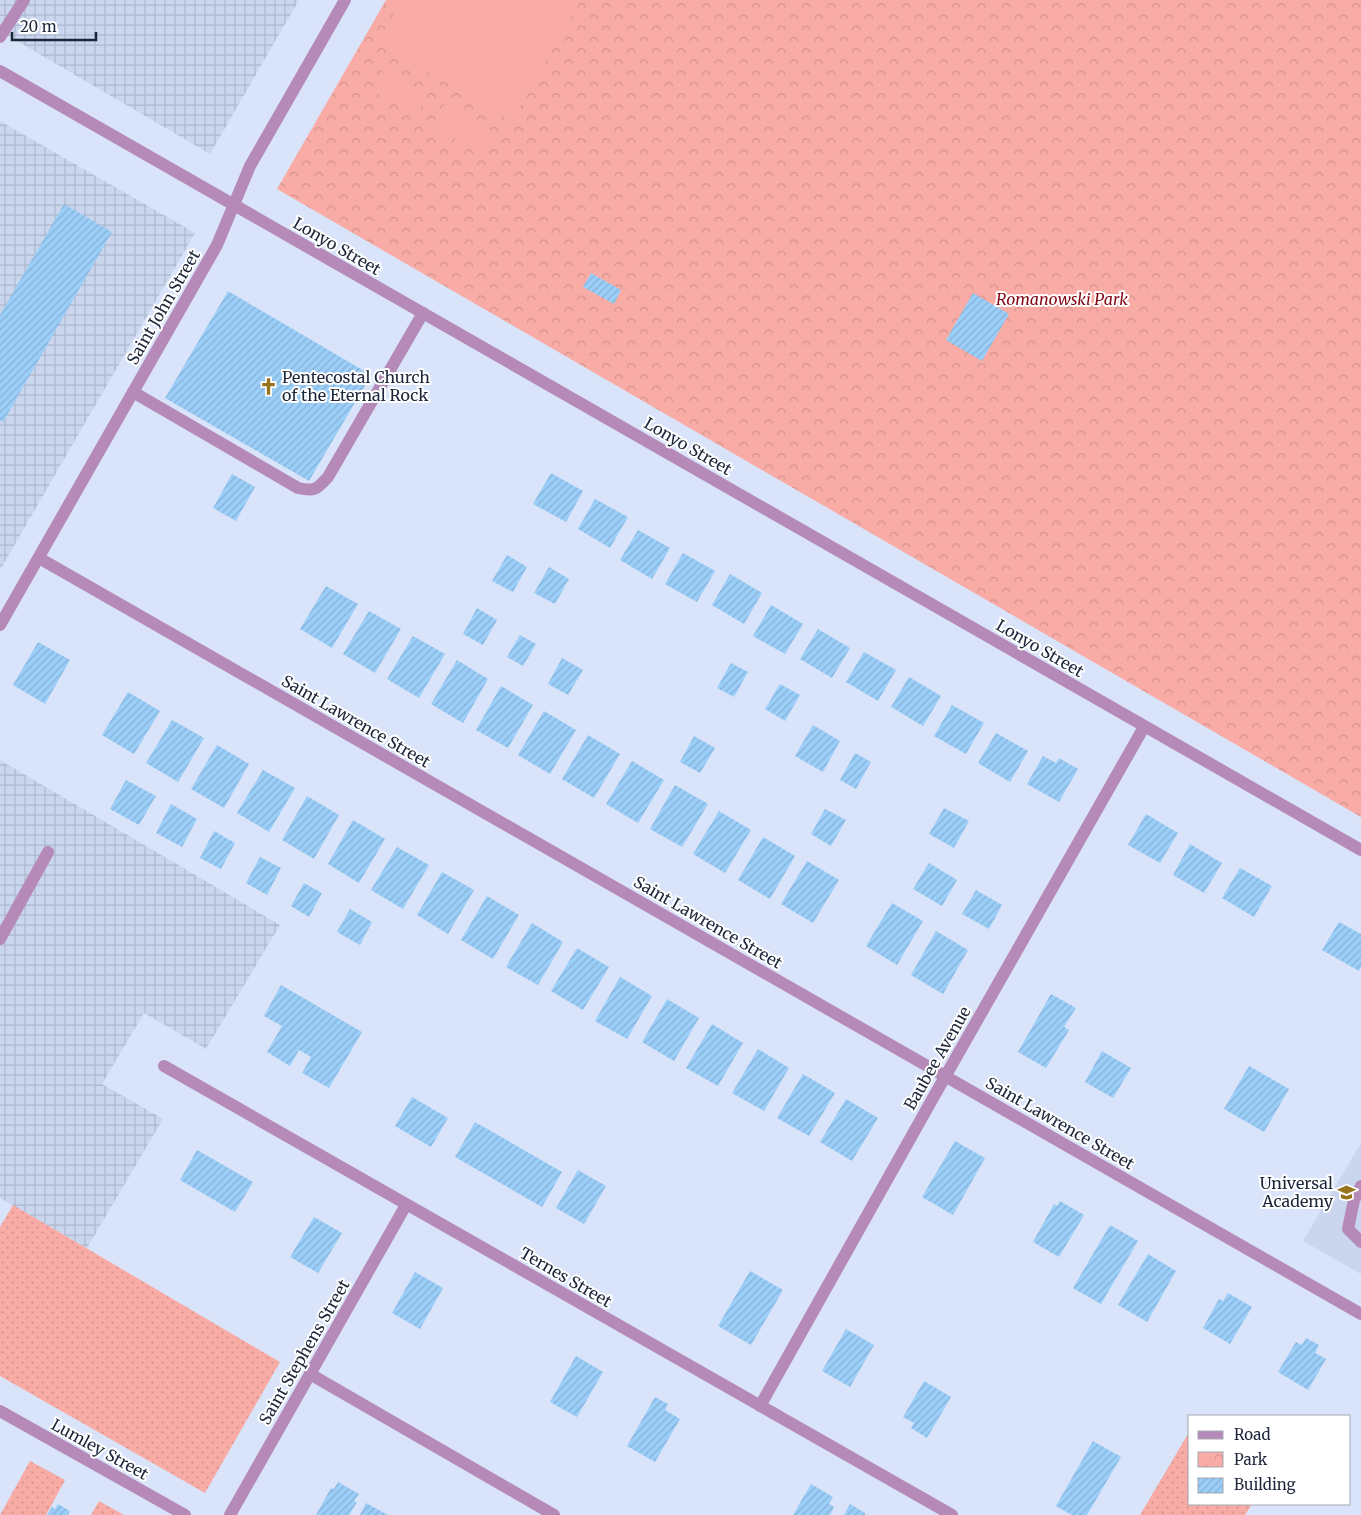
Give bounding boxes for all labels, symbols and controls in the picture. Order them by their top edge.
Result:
scale bar [12,10,96,42]
text: 20 m [20,17,57,36]
street label: Lonyo Street [290,213,385,279]
street label: Saint John Street [122,245,204,368]
park label: Romanowski Park [996,289,1128,309]
place label: Pentecostal Church of the Eternal Rock [282,367,430,405]
church icon: Pentecostal Church of the Eternal Rock [258,376,278,396]
street label: Lonyo Street [641,413,736,479]
street label: Lonyo Street [993,615,1088,681]
street label: Saint Lawrence Street [278,670,434,772]
street label: Saint Lawrence Street [630,871,786,973]
street label: Baubee Avenue [899,1003,975,1113]
street label: Saint Lawrence Street [982,1072,1138,1174]
place label: Universal Academy [1260,1173,1334,1211]
school or university icon: Universal Academy [1337,1182,1357,1202]
street label: Ternes Street [517,1243,616,1312]
street label: Saint Stephens Street [254,1275,354,1428]
street label: Lumley Street [48,1414,153,1484]
legend [1188,1415,1351,1505]
text: Road [1234,1425,1270,1444]
text: Park [1234,1450,1268,1469]
text: Building [1234,1475,1296,1494]

